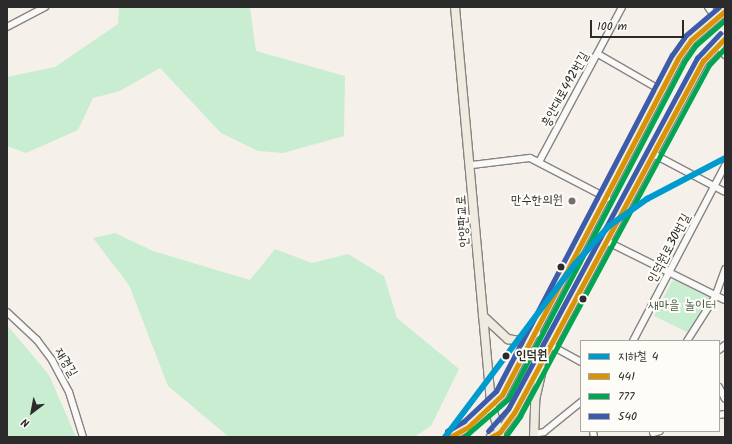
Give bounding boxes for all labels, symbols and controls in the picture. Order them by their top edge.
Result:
scale bar [592,12,686,38]
text: 100 m [597,17,627,36]
street label: 흥안대로492번길 [539,50,593,130]
place label: 만수한의원 [511,193,563,209]
street label: 안양판교로 [454,194,474,248]
marker: 만수한의원 [566,195,578,207]
street label: 인덕원로30번길 [645,211,695,287]
unlabelled marker [556,262,566,272]
unlabelled marker [578,294,588,304]
park label: 새마을 놀이터 [648,298,716,314]
legend [580,340,720,432]
street label: 재경길 [50,346,80,380]
text: 지하철 4 [618,347,658,366]
place label: 인덕원 [516,348,547,364]
marker: 인덕원 [499,349,513,363]
text: 441 [618,367,635,386]
text: 777 [618,387,635,406]
north arrow [12,392,52,432]
text: 540 [618,407,637,426]
text: N [18,413,33,432]

